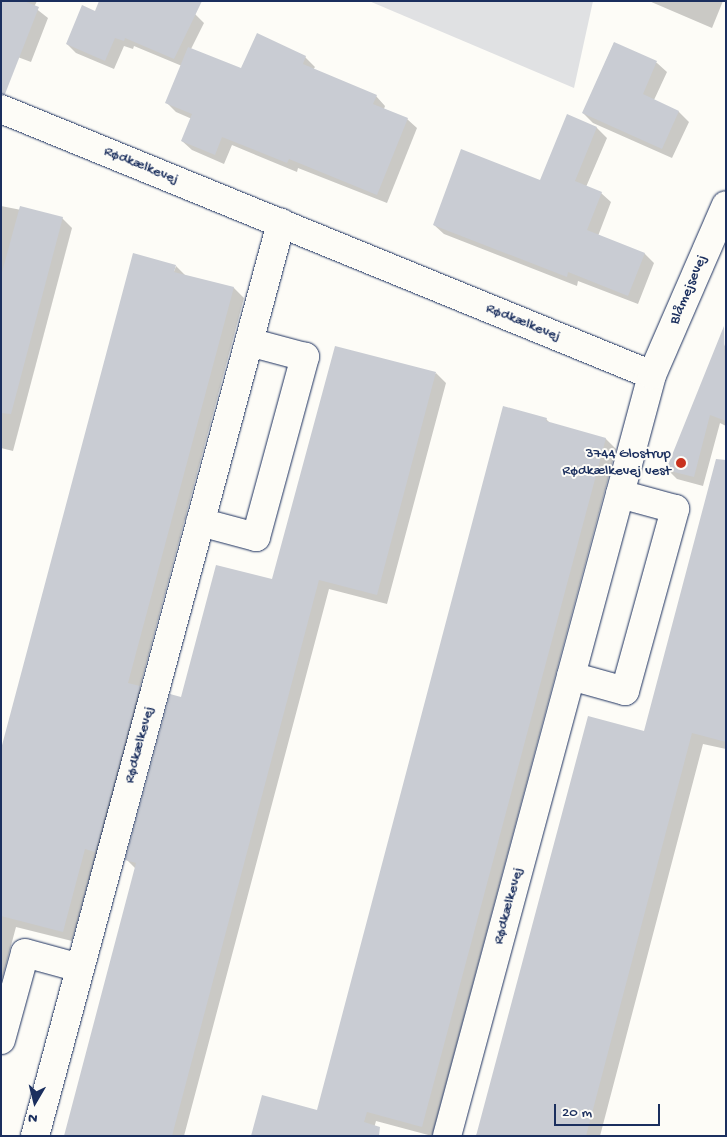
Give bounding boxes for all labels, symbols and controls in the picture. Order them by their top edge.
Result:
street label: Rødkælkevej [101,143,181,189]
street label: Blåmejsevej [666,252,712,328]
street label: Rødkælkevej [483,300,563,346]
place label: 3744 Glostrup Rødkælkevej vest [562,445,671,480]
marker: 3744 Glostrup Rødkælkevej vest [675,457,687,469]
street label: Rødkælkevej [121,704,159,786]
street label: Rødkælkevej [490,865,528,947]
north arrow [10,1077,60,1127]
scale bar [557,1094,663,1126]
text: 20 m [562,1104,592,1122]
text: N [27,1108,39,1126]

